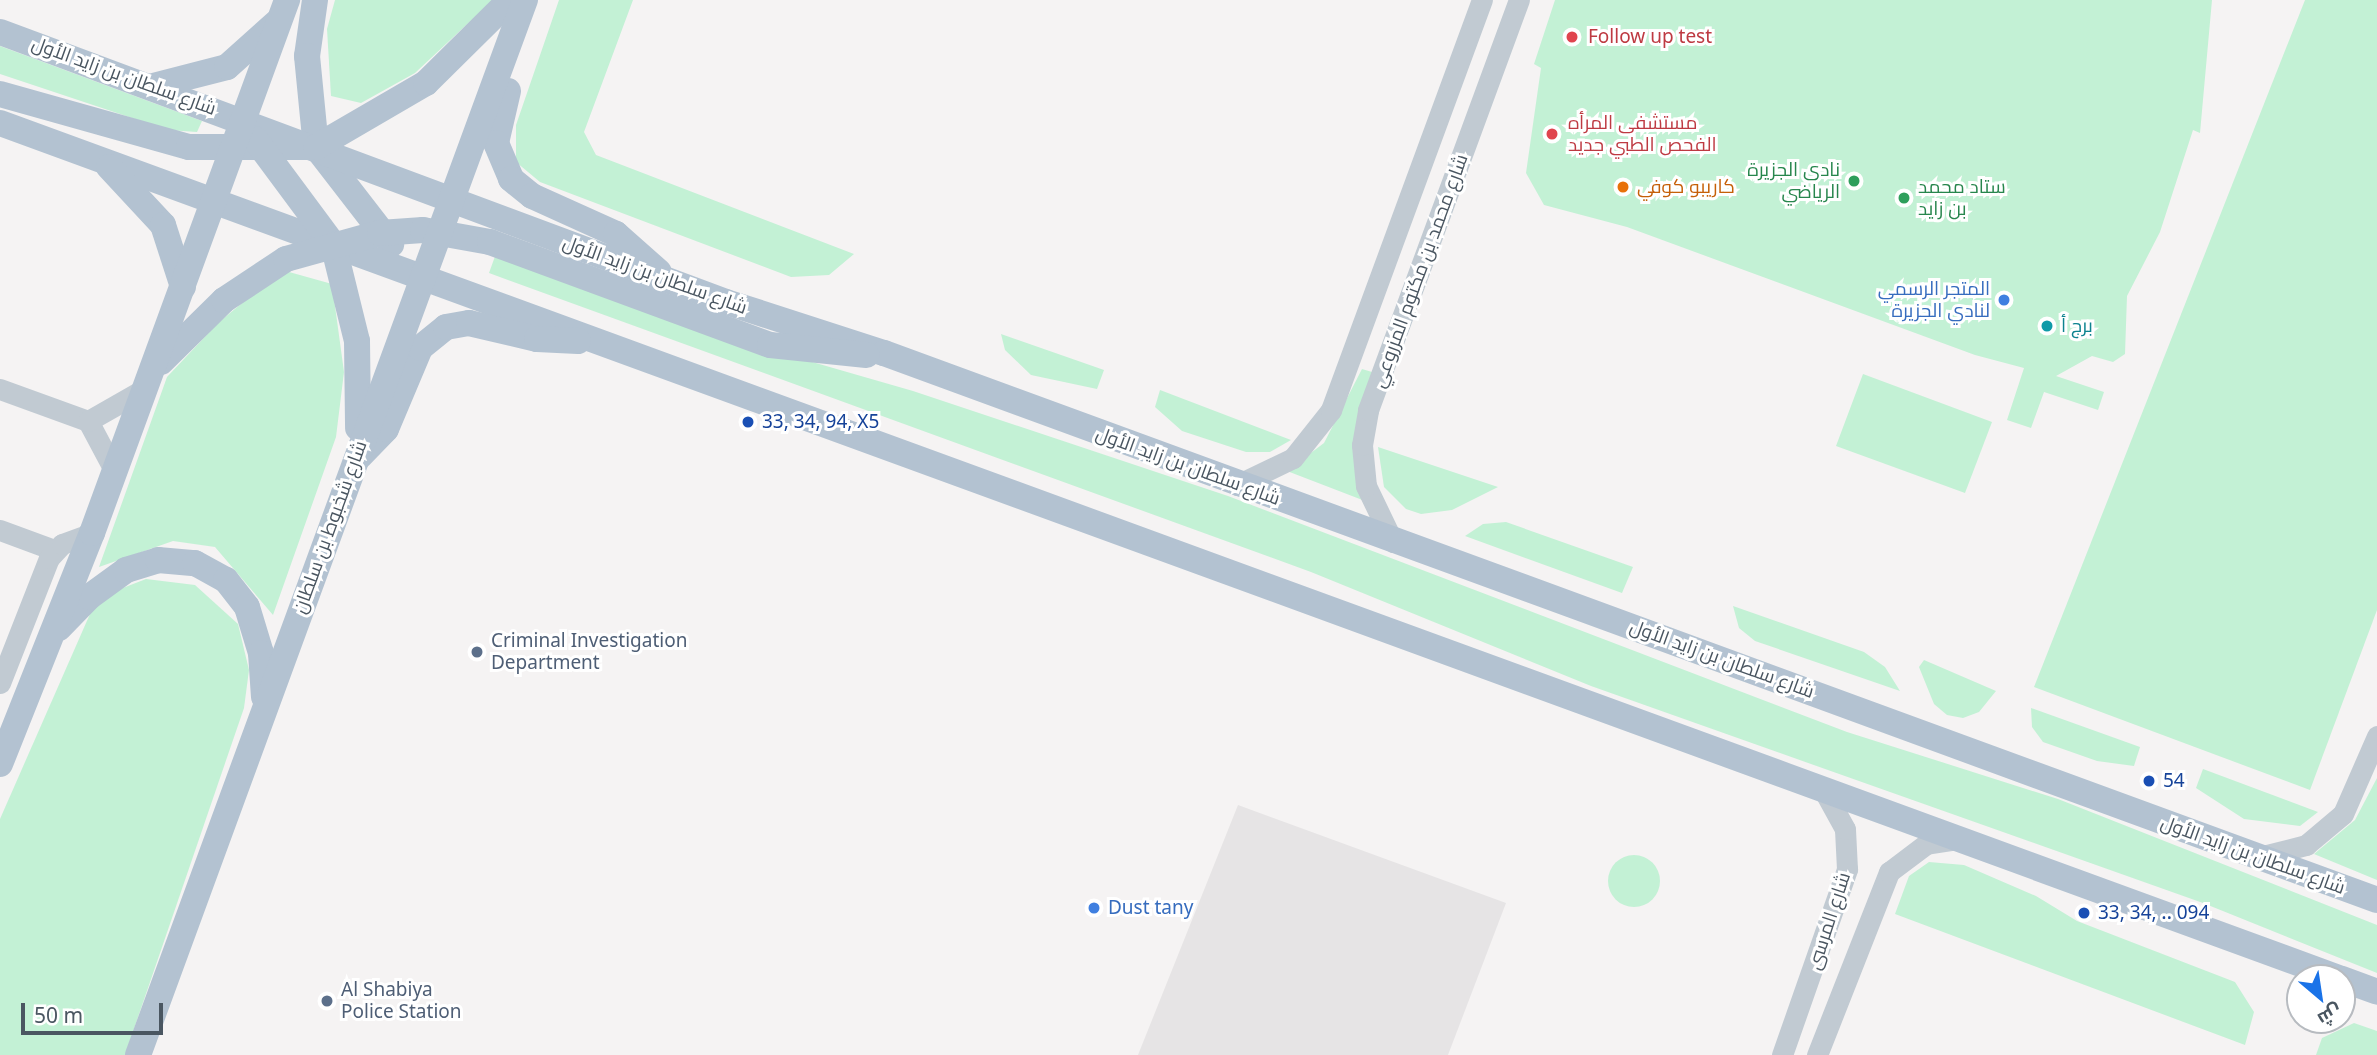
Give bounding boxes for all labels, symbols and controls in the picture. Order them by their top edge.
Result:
place label: Follow up test [1588,26,1712,48]
marker: Follow up test [1562,27,1582,47]
street label: شارع سلطان بن زايد الأول [29,32,219,120]
place label: مستشفى المرأه الفحص الطبي جديد [1568,112,1717,156]
marker: مستشفى المرأه الفحص الطبي جديد [1542,124,1562,144]
street label: شارع محمد بن مكتوم المزروعي [1367,151,1473,391]
place label: نادى الجزيرة الرياضي [1747,159,1840,203]
marker: نادى الجزيرة الرياضي [1846,173,1862,189]
place label: كاريبو كوفي [1637,176,1735,198]
place label: ستاد محمد بن زايد [1918,176,2006,220]
marker: كاريبو كوفي [1615,179,1631,195]
marker: ستاد محمد بن زايد [1896,190,1912,206]
street label: شارع سلطان بن زايد الأول [560,231,750,319]
place label: المتجر الرسمي لنادي الجزيرة [1878,278,1990,322]
marker: المتجر الرسمي لنادي الجزيرة [1996,292,2012,308]
place label: برج أ [2061,315,2093,337]
marker: برج أ [2039,318,2055,334]
place label: 33, 34, 94, X5 [762,411,879,433]
marker: 33, 34, 94, X5 [740,414,756,430]
street label: شارع سلطان بن زايد الأول [1093,422,1283,510]
street label: شارع شخبوط بن سلطان [288,437,372,617]
street label: شارع سلطان بن زايد الأول [1627,615,1817,703]
place label: Criminal Investigation Department [491,630,687,674]
marker: Criminal Investigation Department [469,644,485,660]
place label: 54 [2163,770,2185,792]
marker: 54 [2141,773,2157,789]
street label: شارع سلطان بن زايد الأول [2158,811,2348,899]
street label: شارع المرسى [1803,869,1855,973]
place label: Dust tany [1108,897,1193,919]
marker: Dust tany [1086,900,1102,916]
place label: 33, 34, .. 094 [2098,902,2209,924]
marker: 33, 34, .. 094 [2076,905,2092,921]
north arrow [2286,964,2356,1034]
place label: Al Shabiya Police Station [341,979,462,1023]
scale bar [24,988,166,1032]
marker: Al Shabiya Police Station [319,993,335,1009]
text: ش [2313,998,2347,1033]
text: 50 m [34,1001,83,1029]

